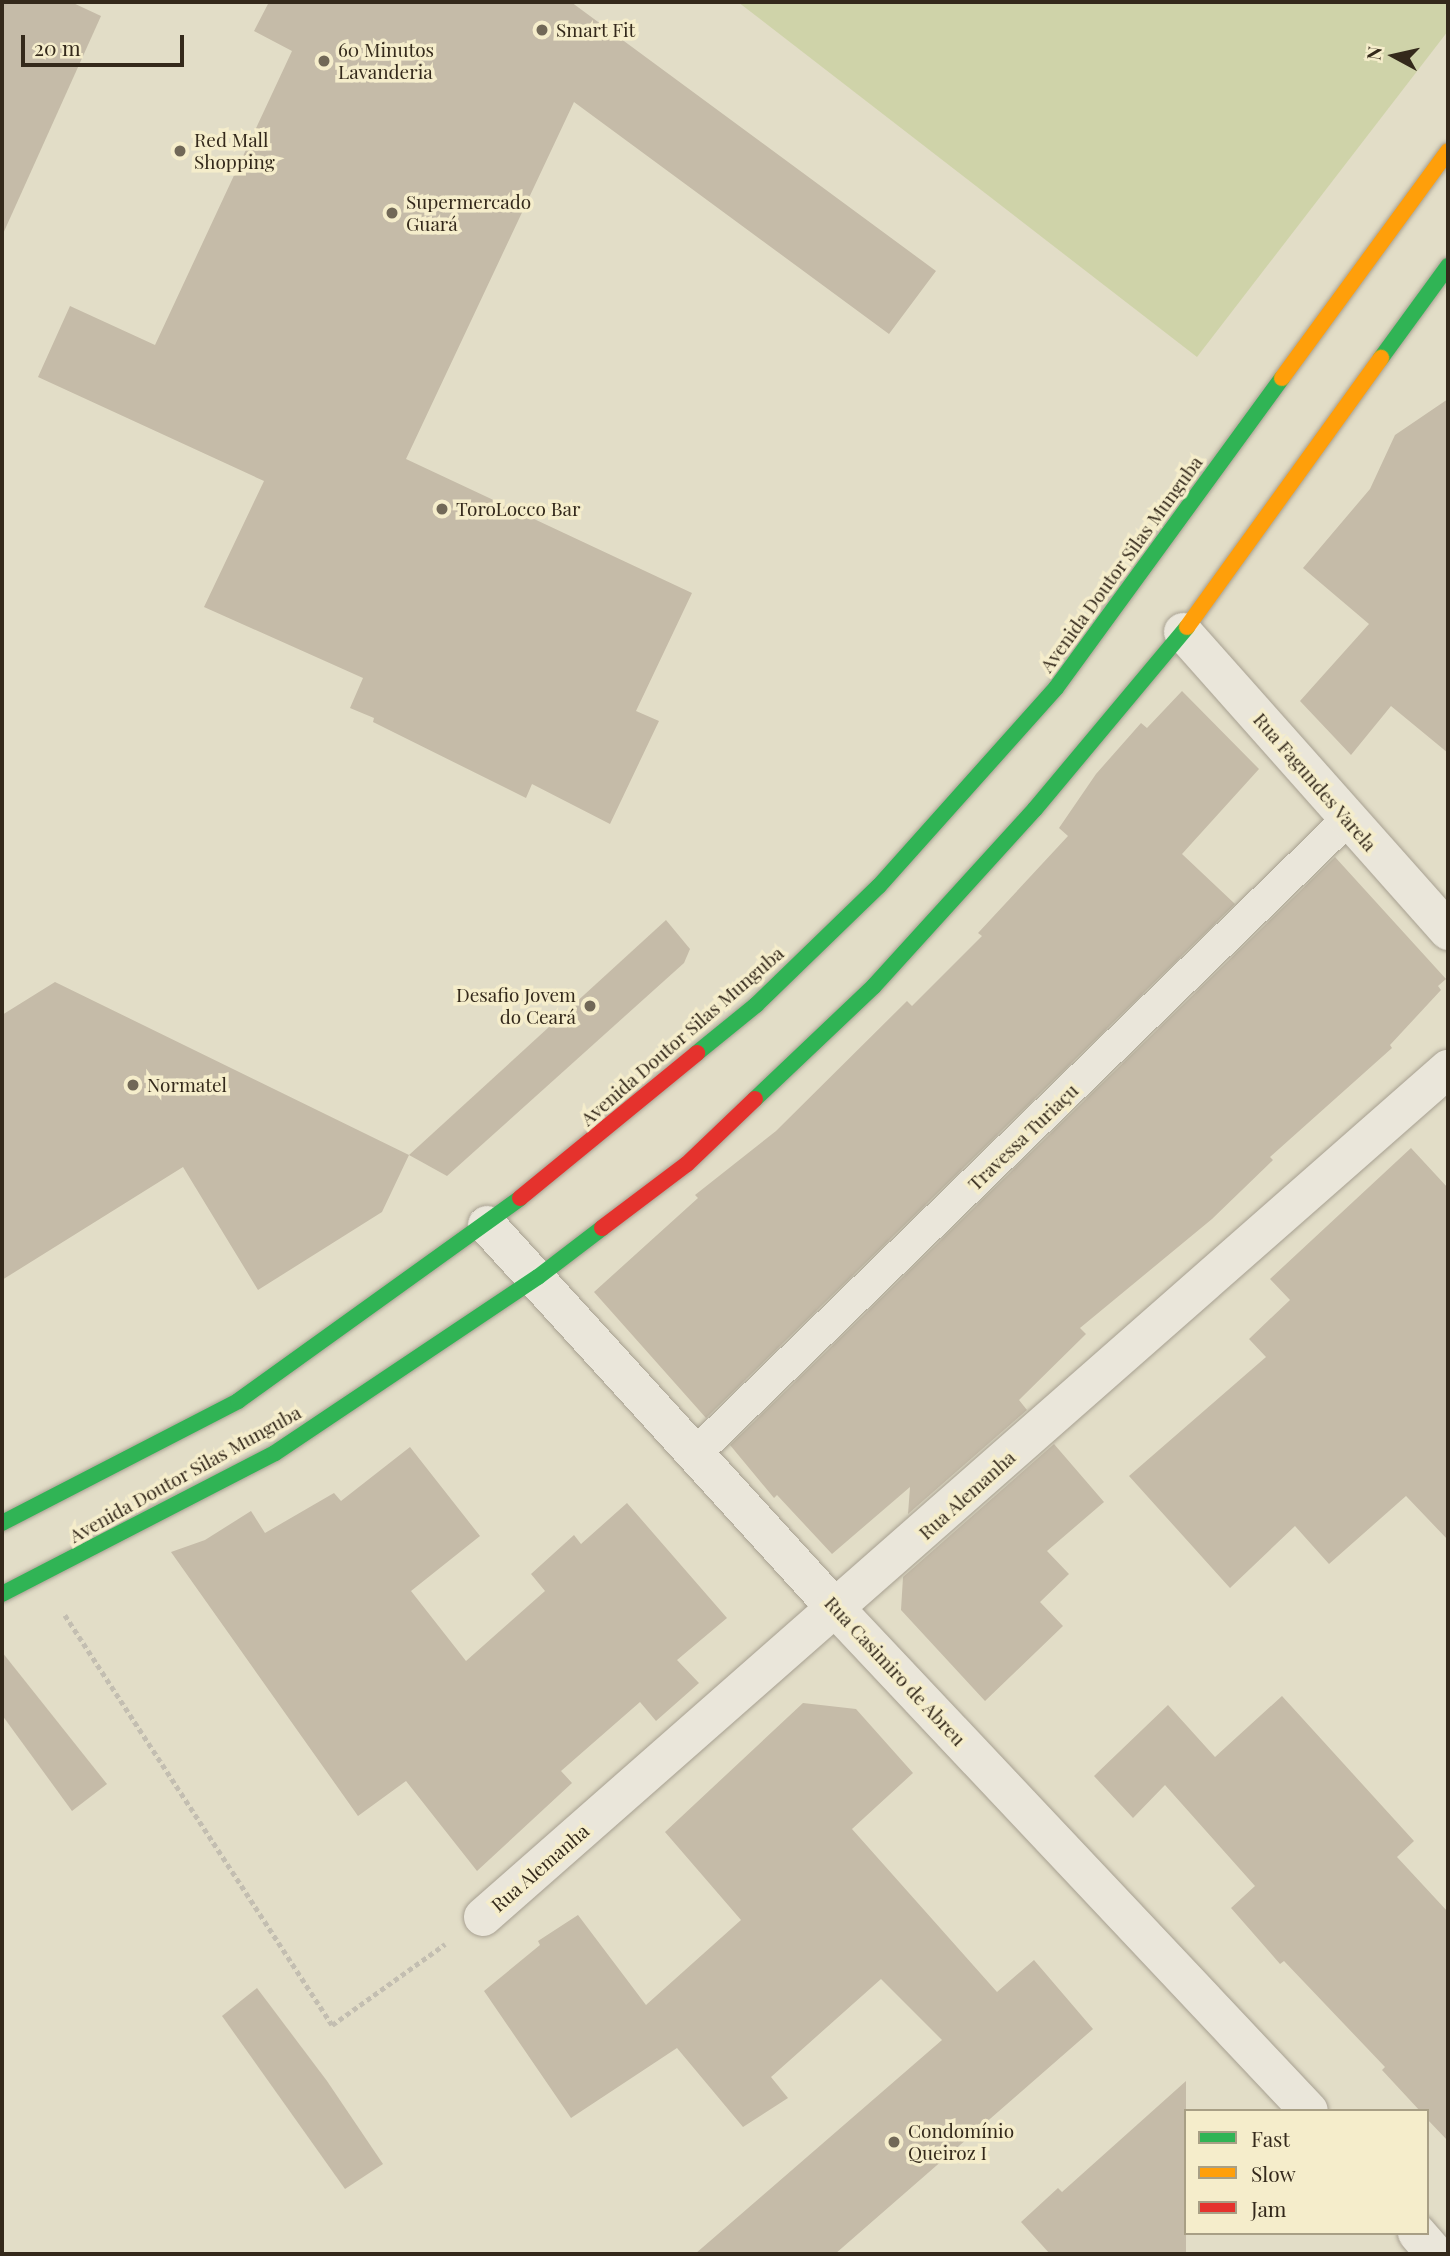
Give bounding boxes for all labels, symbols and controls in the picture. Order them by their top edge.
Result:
place label: Smart Fit [556,19,636,41]
scale bar [24,21,187,65]
north arrow [1359,21,1429,91]
marker: Smart Fit [534,22,550,38]
text: 20 m [34,33,81,61]
place label: 60 Minutos Lavanderia [338,39,434,83]
text: N [1359,44,1387,62]
marker: 60 Minutos Lavanderia [316,53,332,69]
place label: Red Mall Shopping [194,129,275,173]
marker: Red Mall Shopping [172,143,188,159]
place label: Supermercado Guará [406,191,531,235]
marker: Supermercado Guará [384,205,400,221]
street label: Avenida Doutor Silas Munguba [1035,451,1207,677]
place label: ToroLocco Bar [456,498,580,520]
marker: ToroLocco Bar [434,501,450,517]
street label: Rua Fagundes Varela [1248,708,1382,856]
street label: Avenida Doutor Silas Munguba [576,941,788,1131]
place label: Desafio Jovem do Ceará [456,984,576,1028]
marker: Desafio Jovem do Ceará [582,998,598,1014]
place label: Normatel [147,1074,227,1096]
marker: Normatel [125,1077,141,1093]
street label: Travessa Turiaçu [963,1079,1083,1195]
street label: Avenida Doutor Silas Munguba [65,1401,305,1547]
street label: Rua Alemanha [914,1445,1020,1545]
street label: Rua Casimiro de Abreu [820,1591,970,1751]
street label: Rua Alemanha [486,1819,594,1917]
legend [1184,2109,1429,2235]
place label: Condomínio Queiroz I [908,2120,1014,2164]
text: Fast [1251,2124,1290,2152]
marker: Condomínio Queiroz I [886,2134,902,2150]
text: Slow [1251,2159,1296,2187]
text: Jam [1251,2194,1287,2222]

